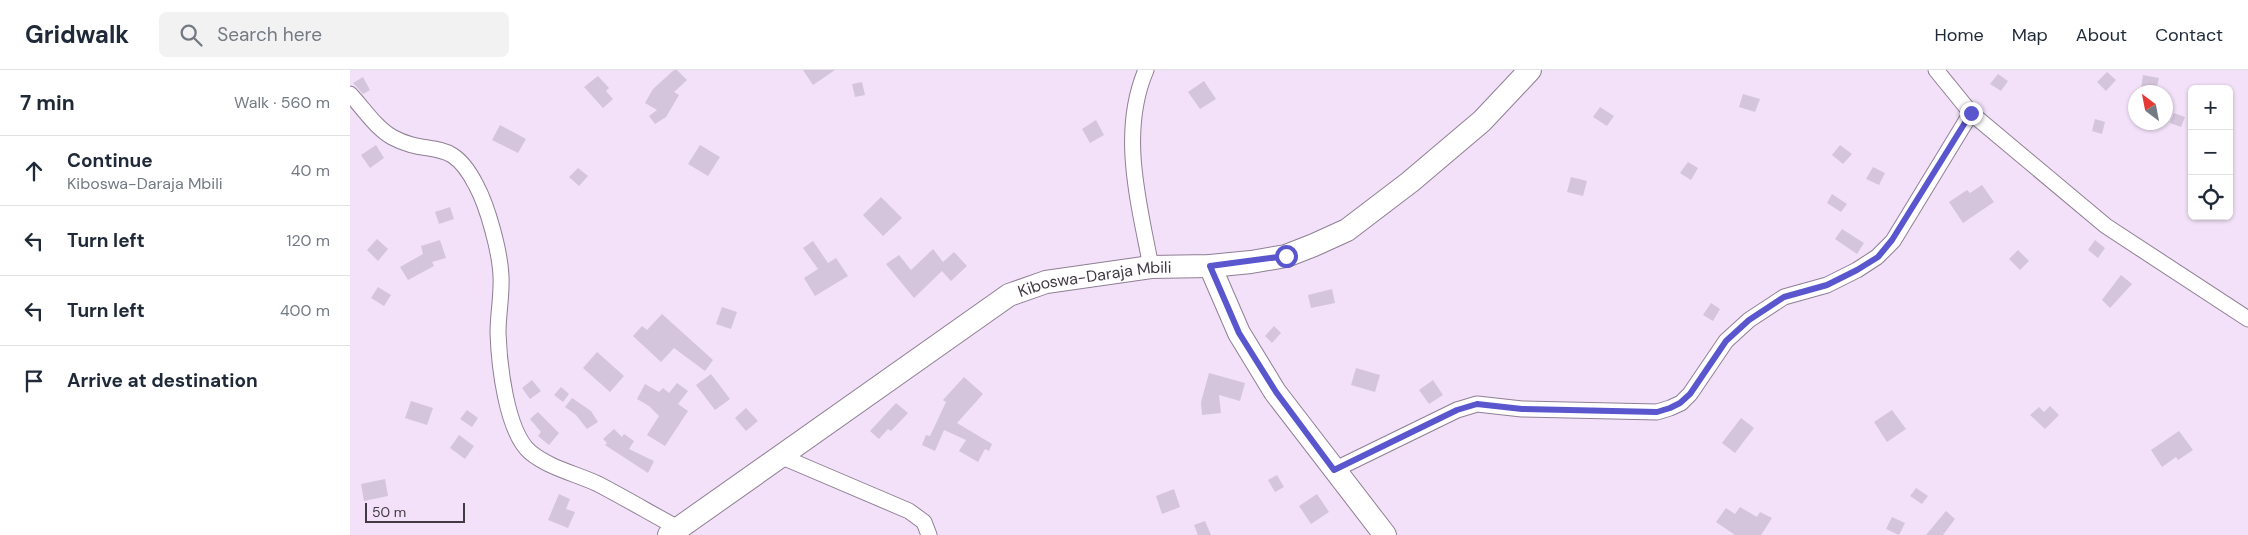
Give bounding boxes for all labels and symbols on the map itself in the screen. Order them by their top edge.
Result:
north arrow [2128,85,2173,130]
route end [1960,102,1983,125]
route start [1275,245,1298,268]
street label: Kiboswa-Daraja Mbili [1015,257,1172,302]
scale bar [365,500,465,523]

